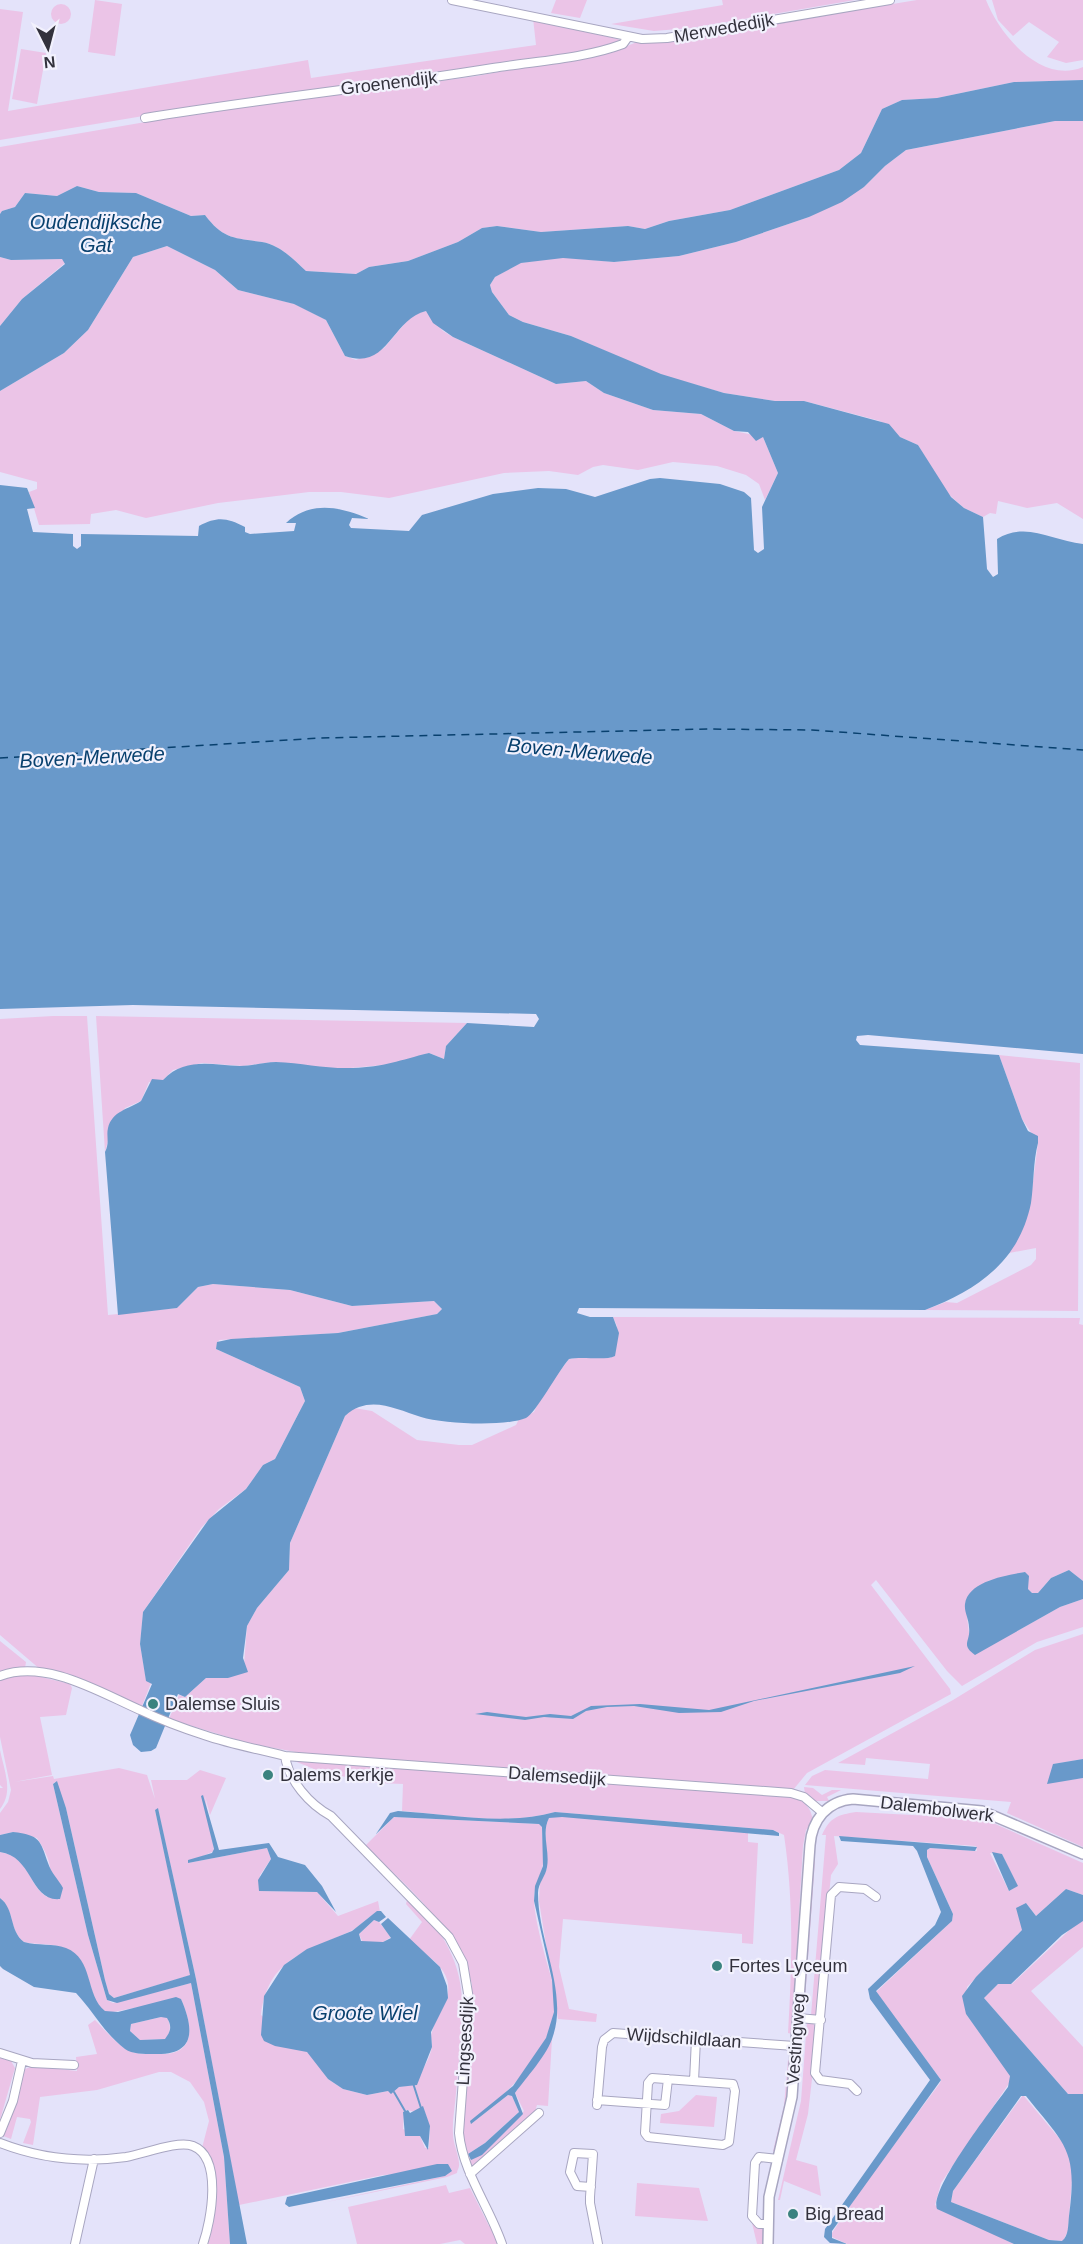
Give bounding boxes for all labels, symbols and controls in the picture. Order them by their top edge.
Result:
street label: Merwededijk [673,9,776,47]
north arrow [18,18,78,78]
text: N [43,53,56,71]
street label: Groenendijk [340,67,439,99]
water label: Oudendijksche Gat [30,211,162,256]
water label: Boven-Merwede [507,734,653,768]
water label: Boven-Merwede [19,742,165,772]
place label: Dalemse Sluis [165,1694,280,1714]
marker: Dalemse Sluis [146,1697,160,1711]
street label: Dalemsedijk [507,1763,608,1789]
place label: Dalems kerkje [280,1765,394,1785]
marker: Dalems kerkje [261,1768,275,1782]
street label: Dalembolwerk [879,1792,996,1826]
place label: Fortes Lyceum [729,1956,847,1976]
marker: Fortes Lyceum [710,1959,724,1973]
street label: Vestingweg [783,1992,809,2086]
street label: Lingsesdijk [453,1995,477,2086]
water label: Groote Wiel [312,2002,418,2024]
street label: Wijdschildlaan [626,2024,742,2052]
place label: Big Bread [805,2204,884,2224]
marker: Big Bread [786,2207,800,2221]

